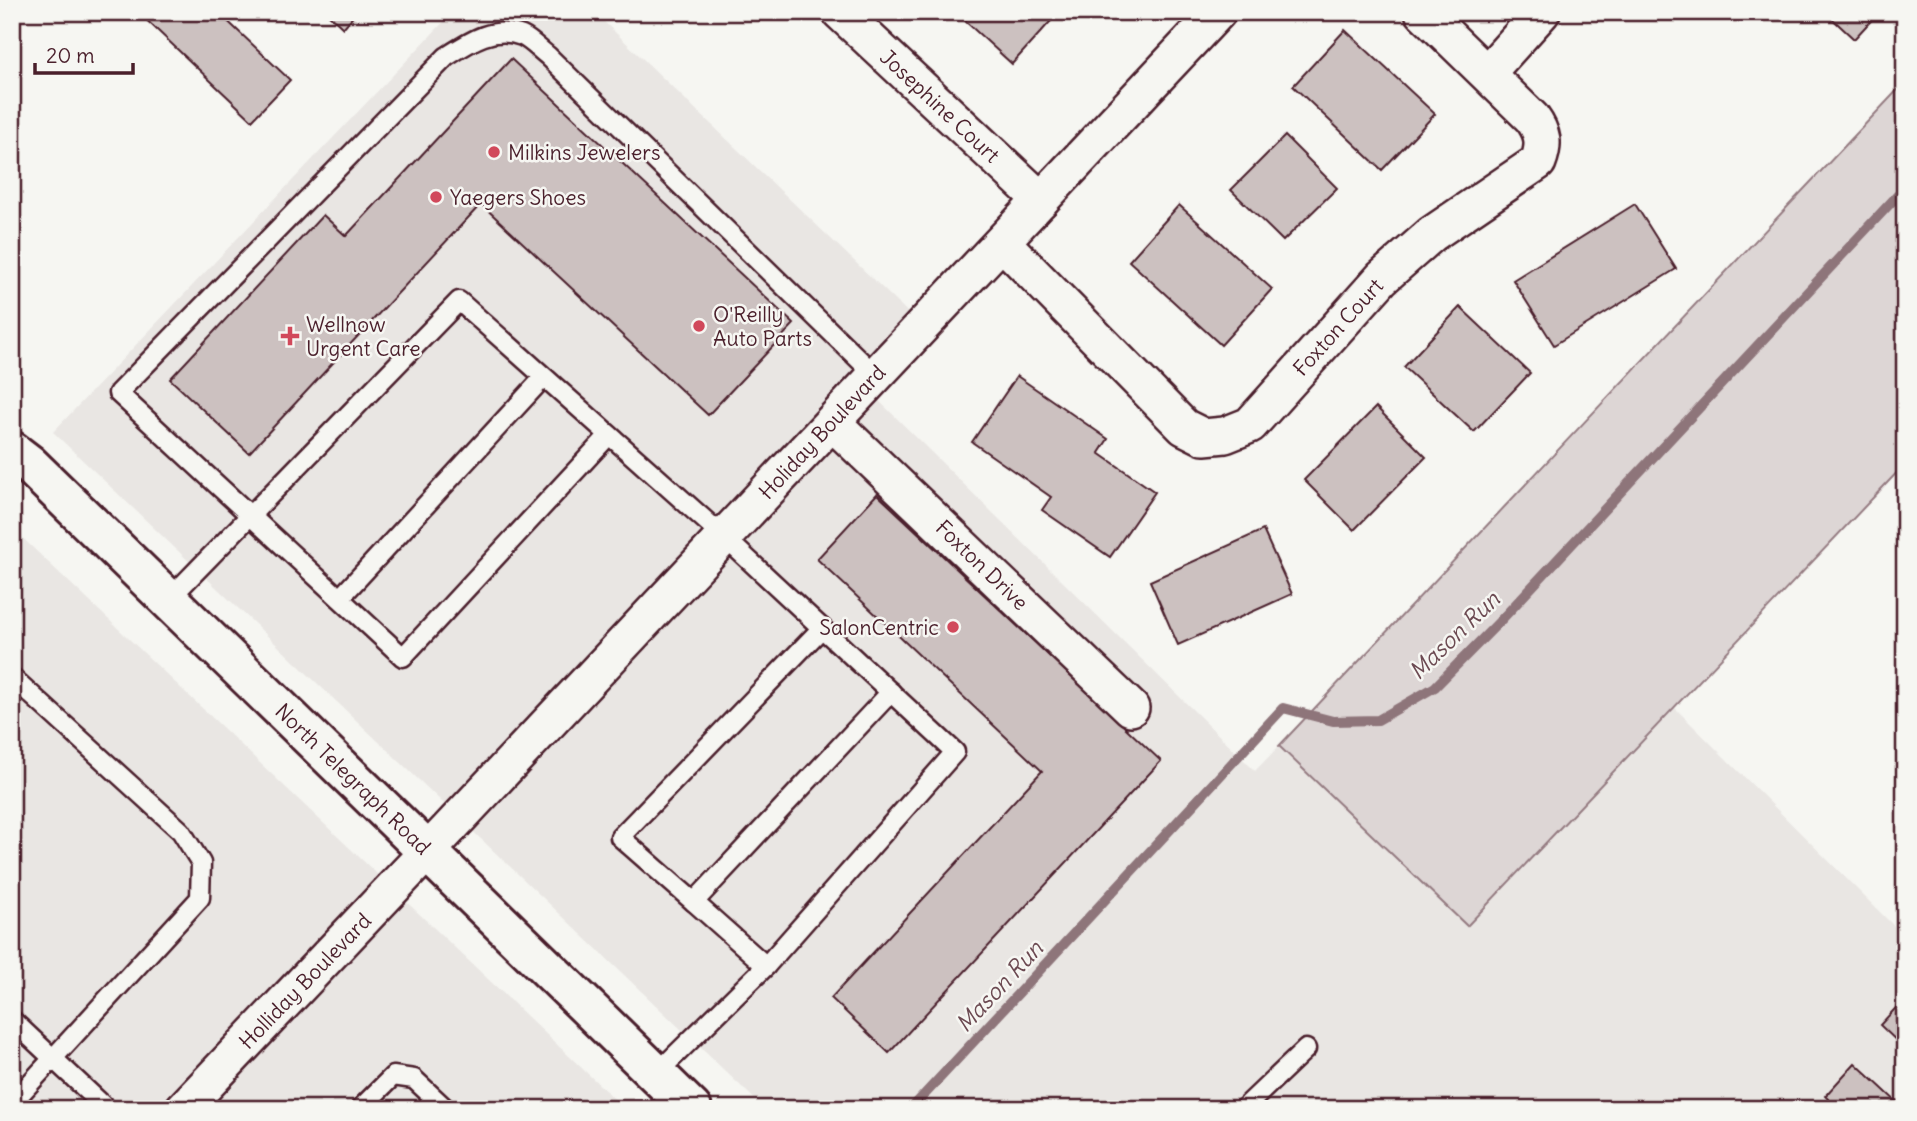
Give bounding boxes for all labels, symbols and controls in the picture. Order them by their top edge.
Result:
scale bar [35,32,133,76]
text: 20 m [46,42,95,69]
street label: Josephine Court [875,44,1005,168]
place label: Milkins Jewelers [508,139,660,166]
marker: Milkins Jewelers [486,144,502,160]
place label: Yaegers Shoes [450,184,586,211]
marker: Yaegers Shoes [428,189,444,205]
street label: Foxton Court [1287,273,1389,381]
place label: O'Reilly Auto Parts [713,301,812,352]
place label: Wellnow Urgent Care [306,311,420,362]
marker: O'Reilly Auto Parts [691,318,707,334]
marker: Wellnow Urgent Care [280,326,300,346]
street label: Holiday Boulevard [753,359,891,505]
street label: Foxton Drive [930,514,1034,616]
water label: Mason Run [1403,584,1506,685]
place label: SalonCentric [819,614,939,641]
marker: SalonCentric [945,619,961,635]
street label: North Telegraph Road [269,698,437,860]
street label: Holliday Boulevard [233,907,377,1055]
water label: Mason Run [949,934,1049,1038]

